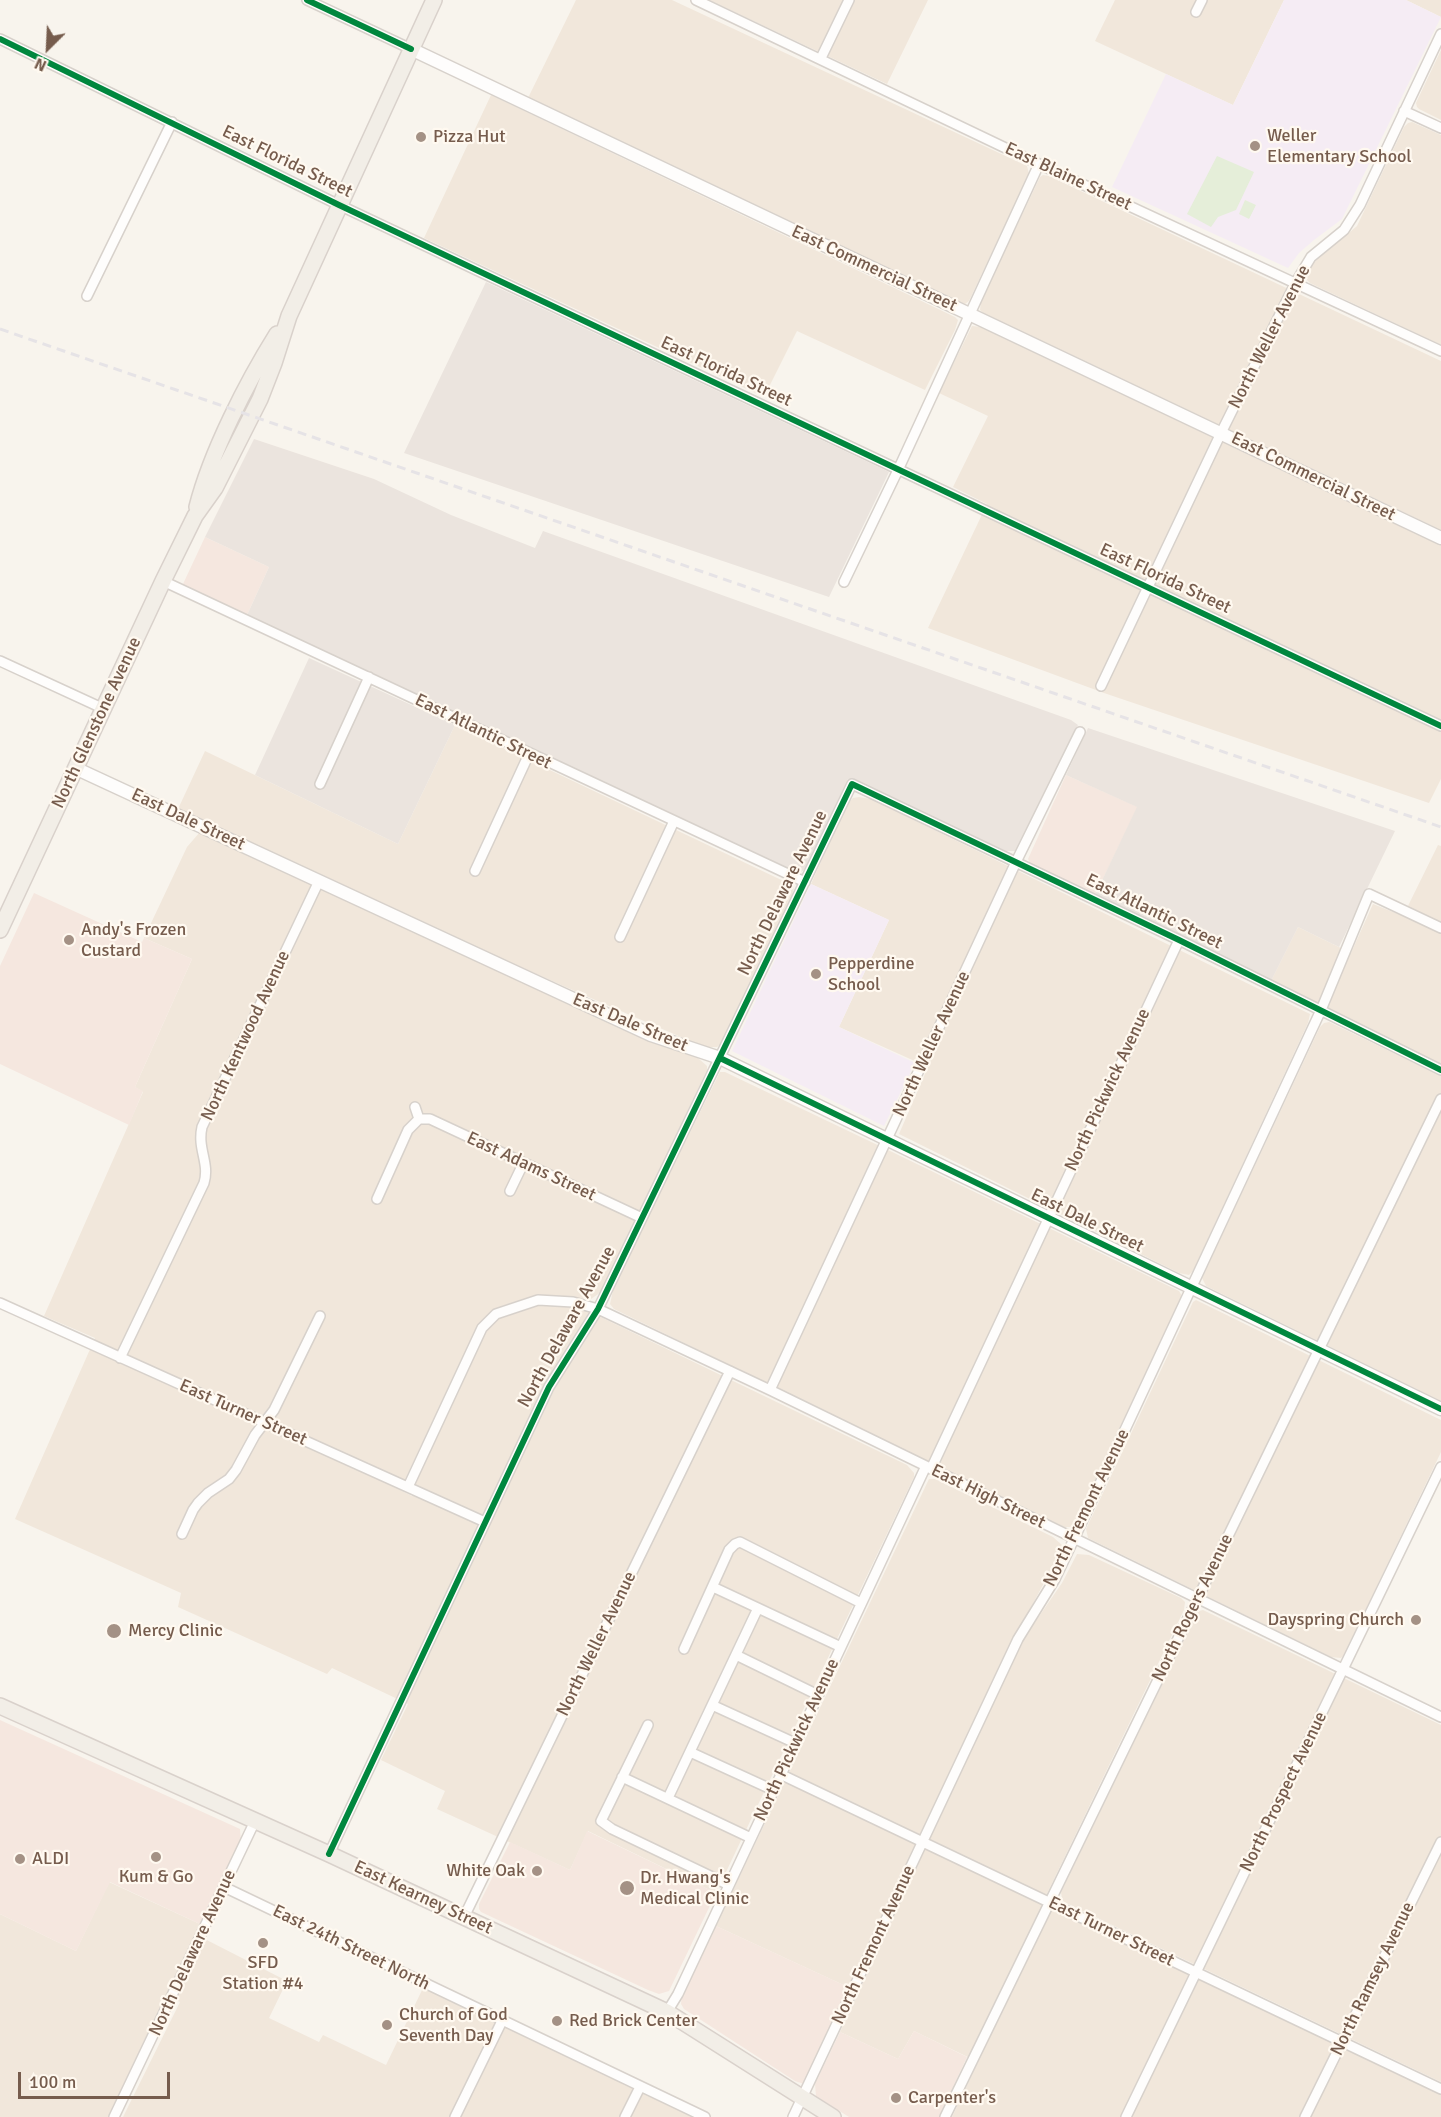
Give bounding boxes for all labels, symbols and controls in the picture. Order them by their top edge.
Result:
north arrow [18,18,78,78]
text: N [32,53,50,76]
street label: East Florida Street [218,121,356,203]
place label: Weller Elementary School [1267,125,1412,168]
place label: Pizza Hut [433,126,506,148]
marker: Pizza Hut [414,130,428,144]
street label: East Blaine Street [1001,138,1135,216]
marker: Weller Elementary School [1248,139,1262,153]
street label: East Commercial Street [788,221,960,317]
street label: North Weller Avenue [1224,262,1316,412]
street label: East Florida Street [657,332,795,412]
street label: East Commercial Street [1227,428,1399,526]
street label: East Florida Street [1096,539,1234,619]
street label: North Glenstone Avenue [48,634,146,812]
street label: East Atlantic Street [411,690,555,774]
street label: East Dale Street [128,784,248,856]
street label: North Delaware Avenue [734,807,832,979]
street label: East Atlantic Street [1082,870,1226,954]
place label: Andy's Frozen Custard [81,919,186,962]
marker: Andy's Frozen Custard [62,933,76,947]
street label: North Kentwood Avenue [197,947,295,1125]
place label: Pepperdine School [828,953,914,996]
marker: Pepperdine School [809,967,823,981]
street label: North Weller Avenue [889,968,975,1120]
street label: East Dale Street [569,989,691,1057]
street label: North Pickwick Avenue [1061,1005,1155,1175]
street label: East Adams Street [463,1128,599,1206]
street label: East Dale Street [1027,1184,1147,1258]
street label: North Delaware Avenue [514,1243,620,1411]
street label: East Turner Street [176,1375,310,1451]
street label: North Fremont Avenue [1039,1426,1135,1590]
street label: East High Street [927,1460,1049,1534]
street label: North Rogers Avenue [1148,1531,1238,1685]
street label: North Weller Avenue [553,1568,641,1720]
place label: Dayspring Church [1268,1609,1404,1631]
marker: Dayspring Church [1409,1613,1423,1627]
place label: Mercy Clinic [128,1620,223,1642]
marker: Mercy Clinic [105,1622,123,1640]
street label: North Pickwick Avenue [750,1655,844,1825]
street label: North Prospect Avenue [1236,1708,1332,1876]
place label: ALDI [32,1848,69,1870]
marker: Kum & Go [149,1850,163,1864]
marker: ALDI [13,1852,27,1866]
street label: East Kearney Street [350,1856,496,1940]
place label: White Oak [446,1860,525,1882]
street label: North Fremont Avenue [828,1862,920,2028]
marker: White Oak [530,1864,544,1878]
place label: Kum & Go [119,1866,193,1888]
street label: North Delaware Avenue [145,1866,241,2040]
place label: Dr. Hwang's Medical Clinic [640,1867,749,1910]
marker: Dr. Hwang's Medical Clinic [618,1879,636,1897]
street label: East Turner Street [1044,1892,1178,1972]
street label: North Ramsey Avenue [1326,1899,1420,2059]
street label: East 24th Street North [269,1901,433,1995]
marker: SFD Station #4 [256,1936,270,1950]
place label: SFD Station #4 [222,1952,304,1994]
place label: Church of God Seventh Day [399,2004,508,2046]
place label: Red Brick Center [569,2010,697,2032]
marker: Red Brick Center [550,2014,564,2028]
marker: Church of God Seventh Day [380,2018,394,2032]
scale bar [21,2060,172,2098]
text: 100 m [29,2071,76,2093]
place label: Carpenter's [908,2087,996,2109]
marker: Carpenter's [889,2091,903,2105]

